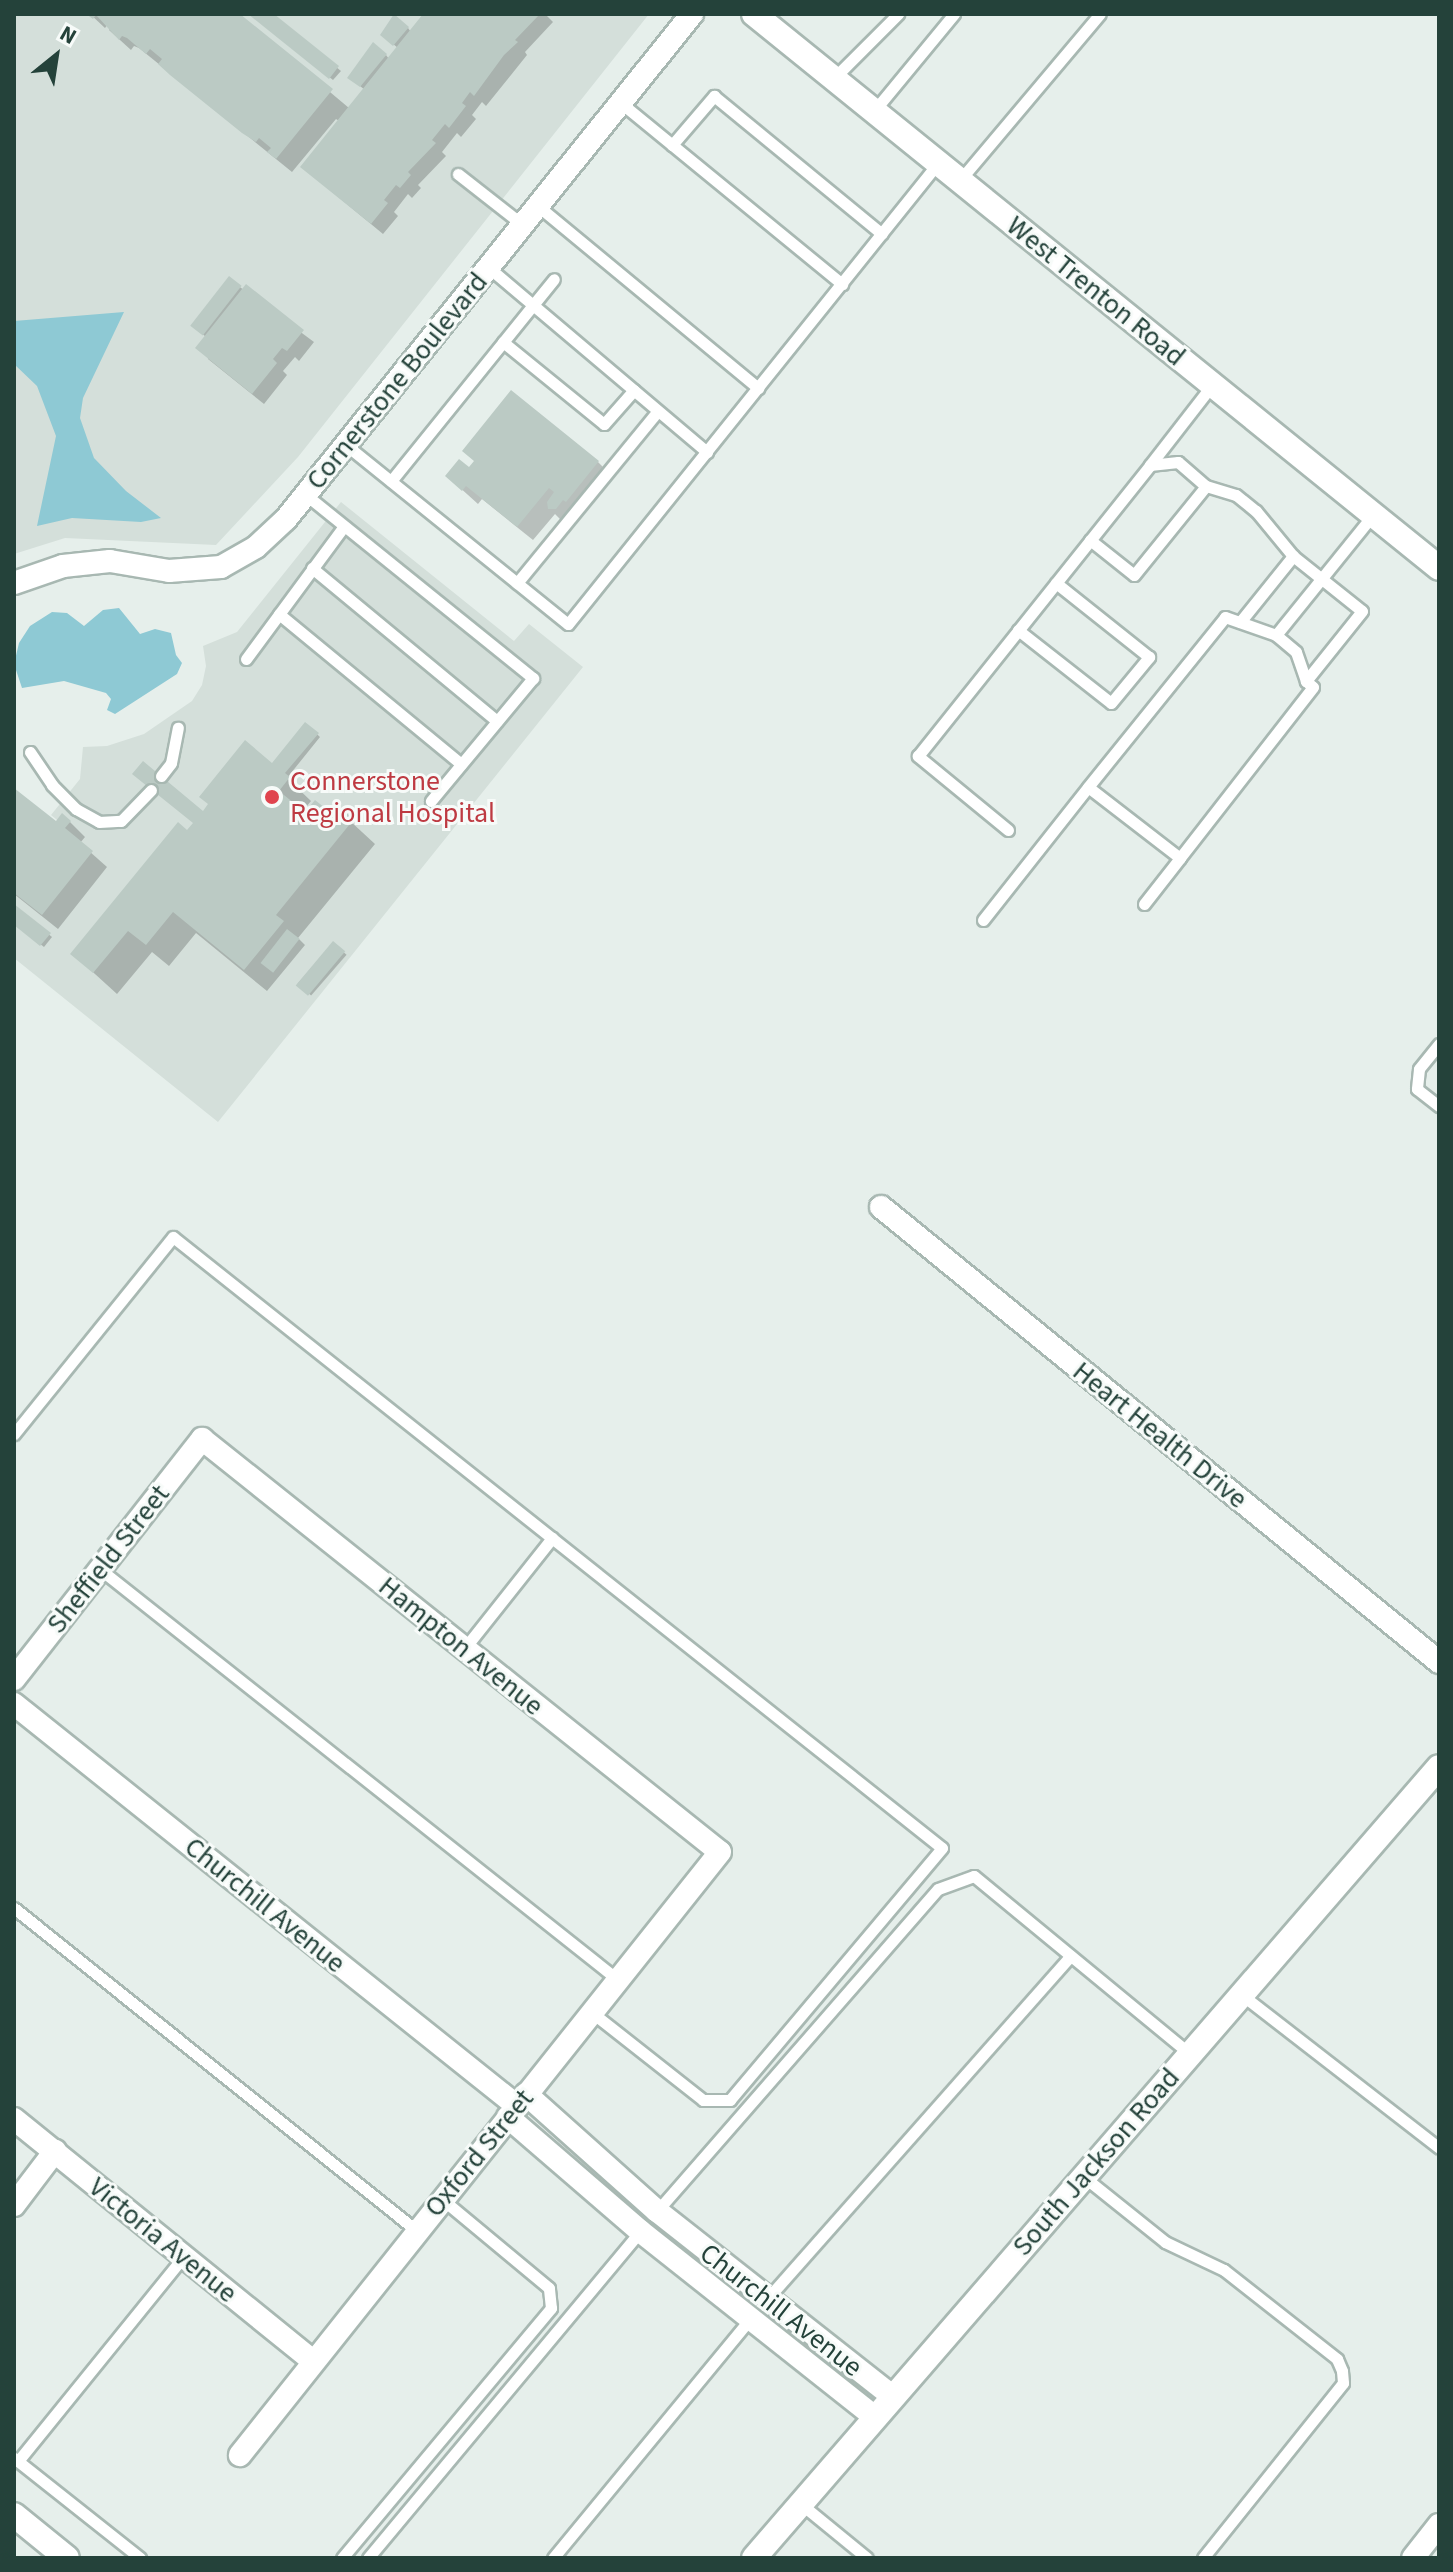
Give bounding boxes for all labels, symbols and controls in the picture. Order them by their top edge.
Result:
north arrow [16,16,96,96]
text: N [54,18,82,53]
street label: West Trenton Road [1000,209,1192,373]
street label: Cornerstone Boulevard [299,266,495,496]
place label: Connerstone Regional Hospital [290,764,495,830]
marker: Connerstone Regional Hospital [261,786,283,808]
street label: Heart Health Drive [1066,1354,1254,1516]
street label: Sheffield Street [40,1478,176,1640]
street label: Hampton Avenue [372,1569,550,1723]
street label: Churchill Avenue [178,1830,352,1980]
street label: South Jackson Road [1005,2061,1187,2263]
street label: Oxford Street [417,2082,541,2224]
street label: Victoria Avenue [82,2170,244,2310]
street label: Churchill Avenue [693,2236,869,2384]

